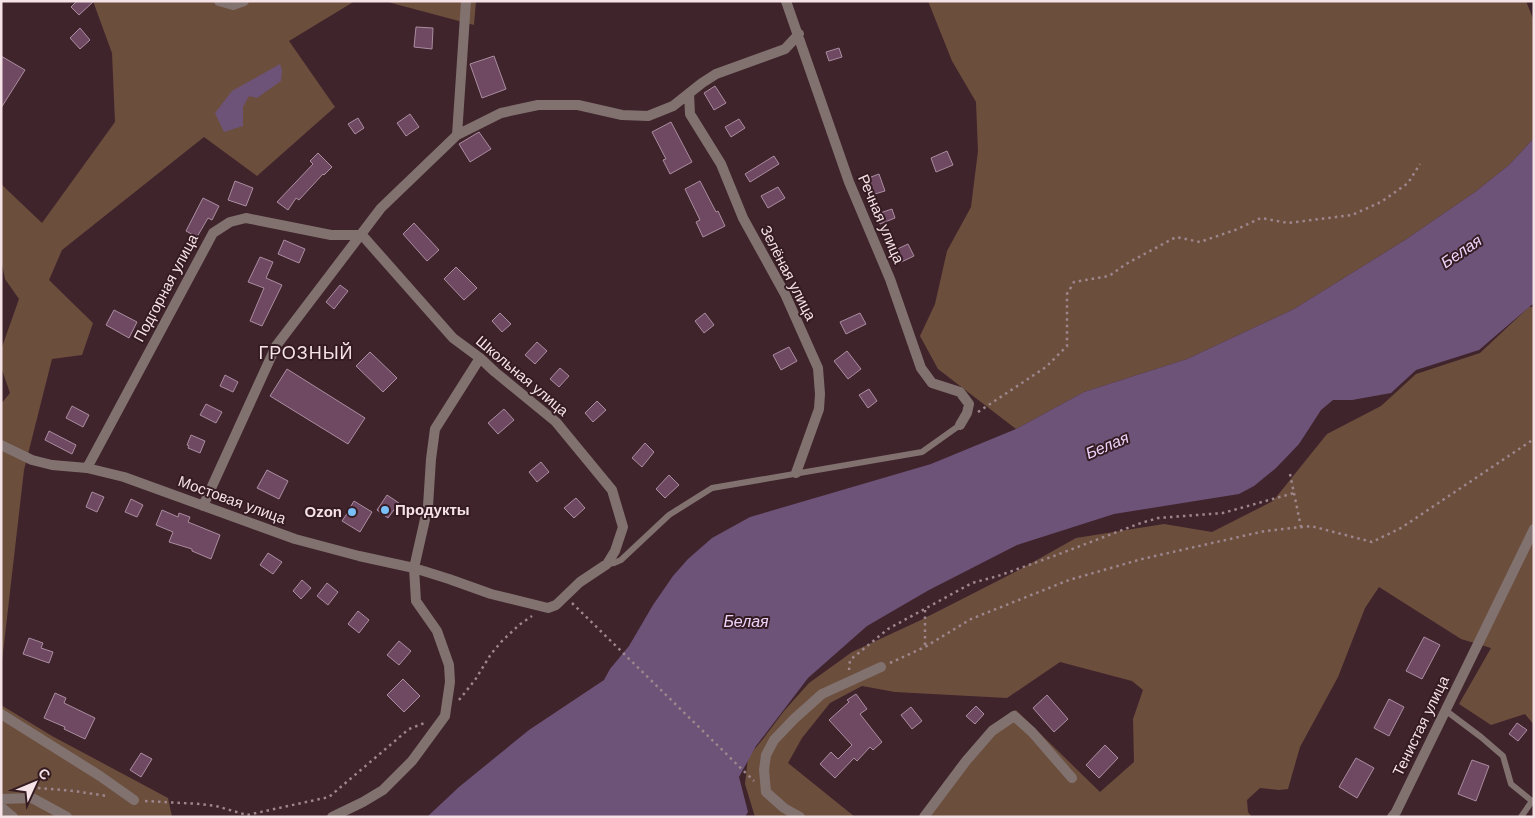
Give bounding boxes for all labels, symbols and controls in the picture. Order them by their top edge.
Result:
street label: Речная улица [855,172,908,267]
street label: Зелёная улица [757,223,820,324]
street label: Подгорная улица [130,230,201,345]
water label: Белая [1438,231,1485,271]
street label: Школьная улица [473,332,572,420]
district label: ГРОЗНЫЙ [258,342,354,363]
water label: Белая [1083,429,1132,462]
street label: Мостовая улица [176,472,289,527]
place label: Продукты [395,501,470,518]
place label: Ozon [305,503,342,520]
marker: Продукты [379,504,391,516]
marker: Ozon [346,506,358,518]
water label: Белая [723,613,769,630]
street label: Тенистая улица [1389,672,1452,779]
north arrow [10,758,60,808]
text: С [35,765,54,783]

